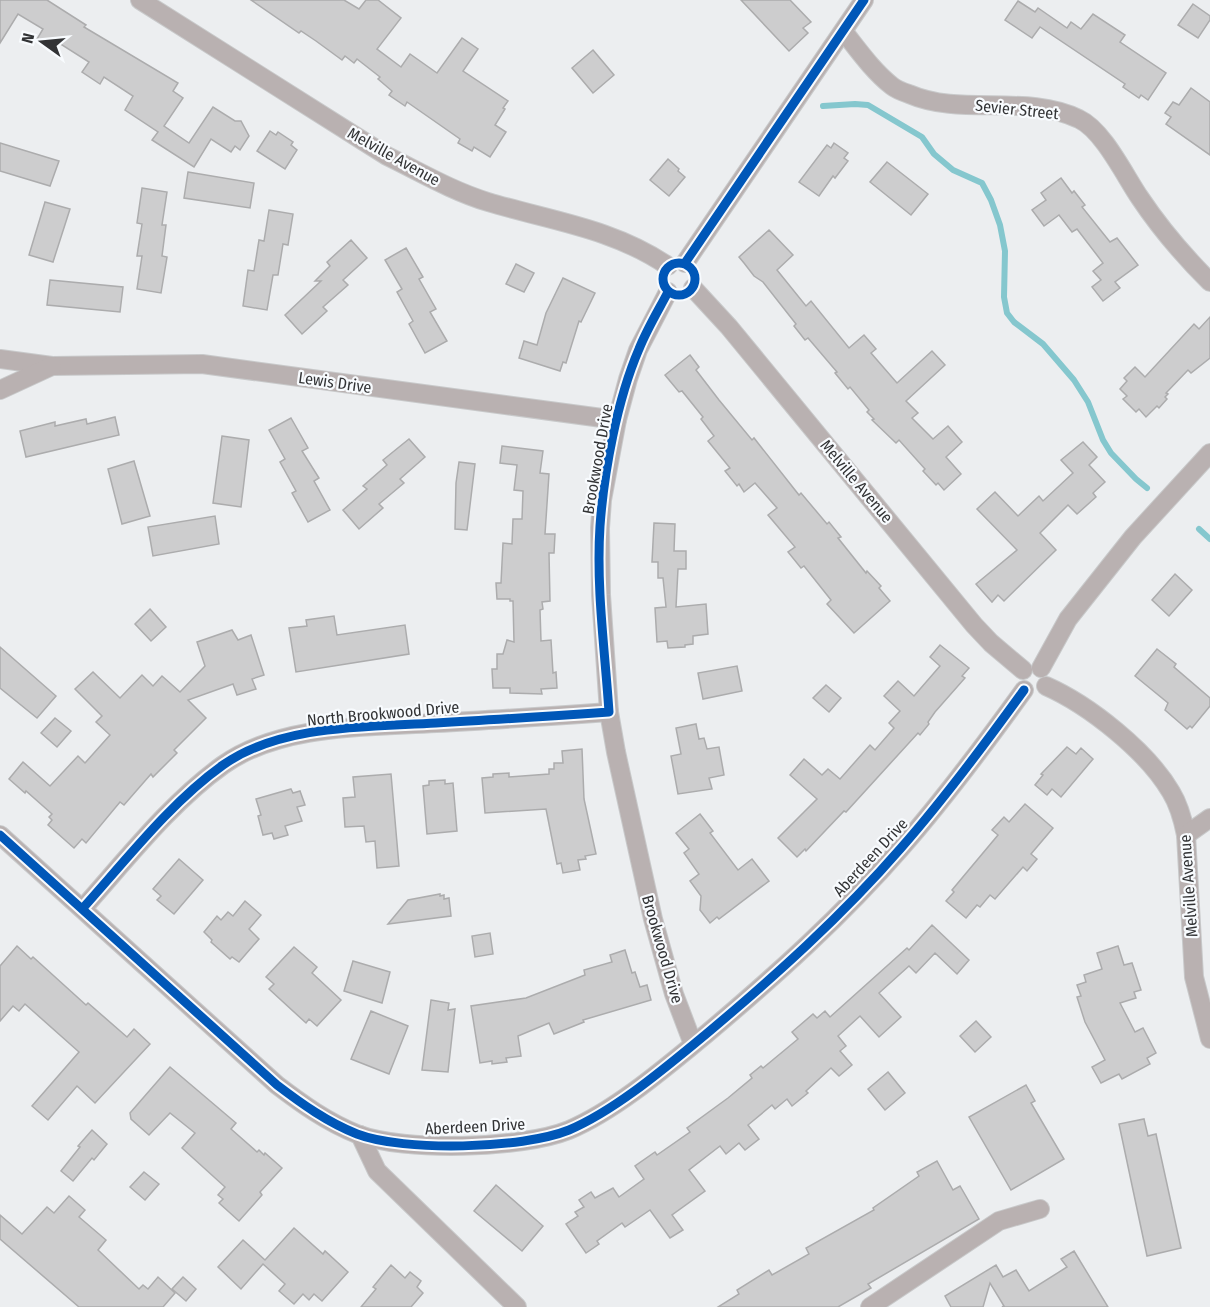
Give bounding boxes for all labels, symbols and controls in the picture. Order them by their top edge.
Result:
north arrow [12,12,72,72]
text: N [18,31,38,45]
street label: Sevier Street [974,96,1060,123]
street label: Melville Avenue [344,123,443,190]
street label: Lewis Drive [297,368,373,397]
street label: Brookwood Drive [578,402,617,516]
street label: Melville Avenue [816,436,897,527]
street label: North Brookwood Drive [306,697,460,730]
street label: Aberdeen Drive [829,814,912,901]
street label: Melville Avenue [1175,834,1202,938]
street label: Brookwood Drive [638,893,687,1006]
street label: Aberdeen Drive [424,1114,526,1139]

